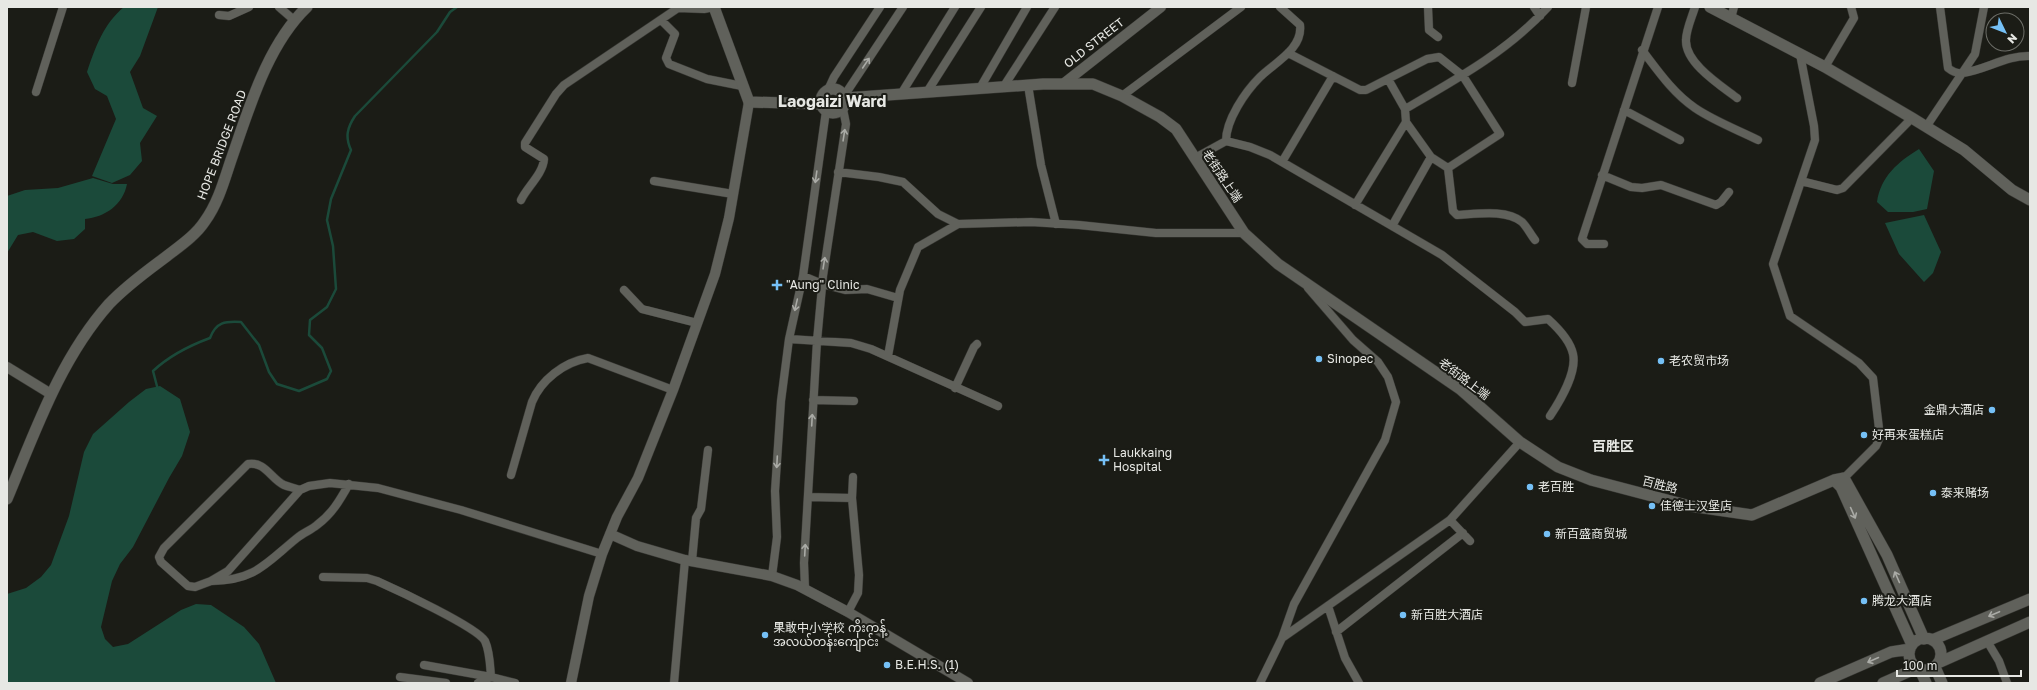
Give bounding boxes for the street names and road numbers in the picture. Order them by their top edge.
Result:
street label: OLD STREET [1061,14,1127,71]
street label: HOPE BRIDGE ROAD [194,88,249,202]
street label: 老街路上端 [1199,147,1245,205]
street label: 老街路上端 [1436,355,1493,403]
street label: 百胜路 [1641,473,1679,496]

